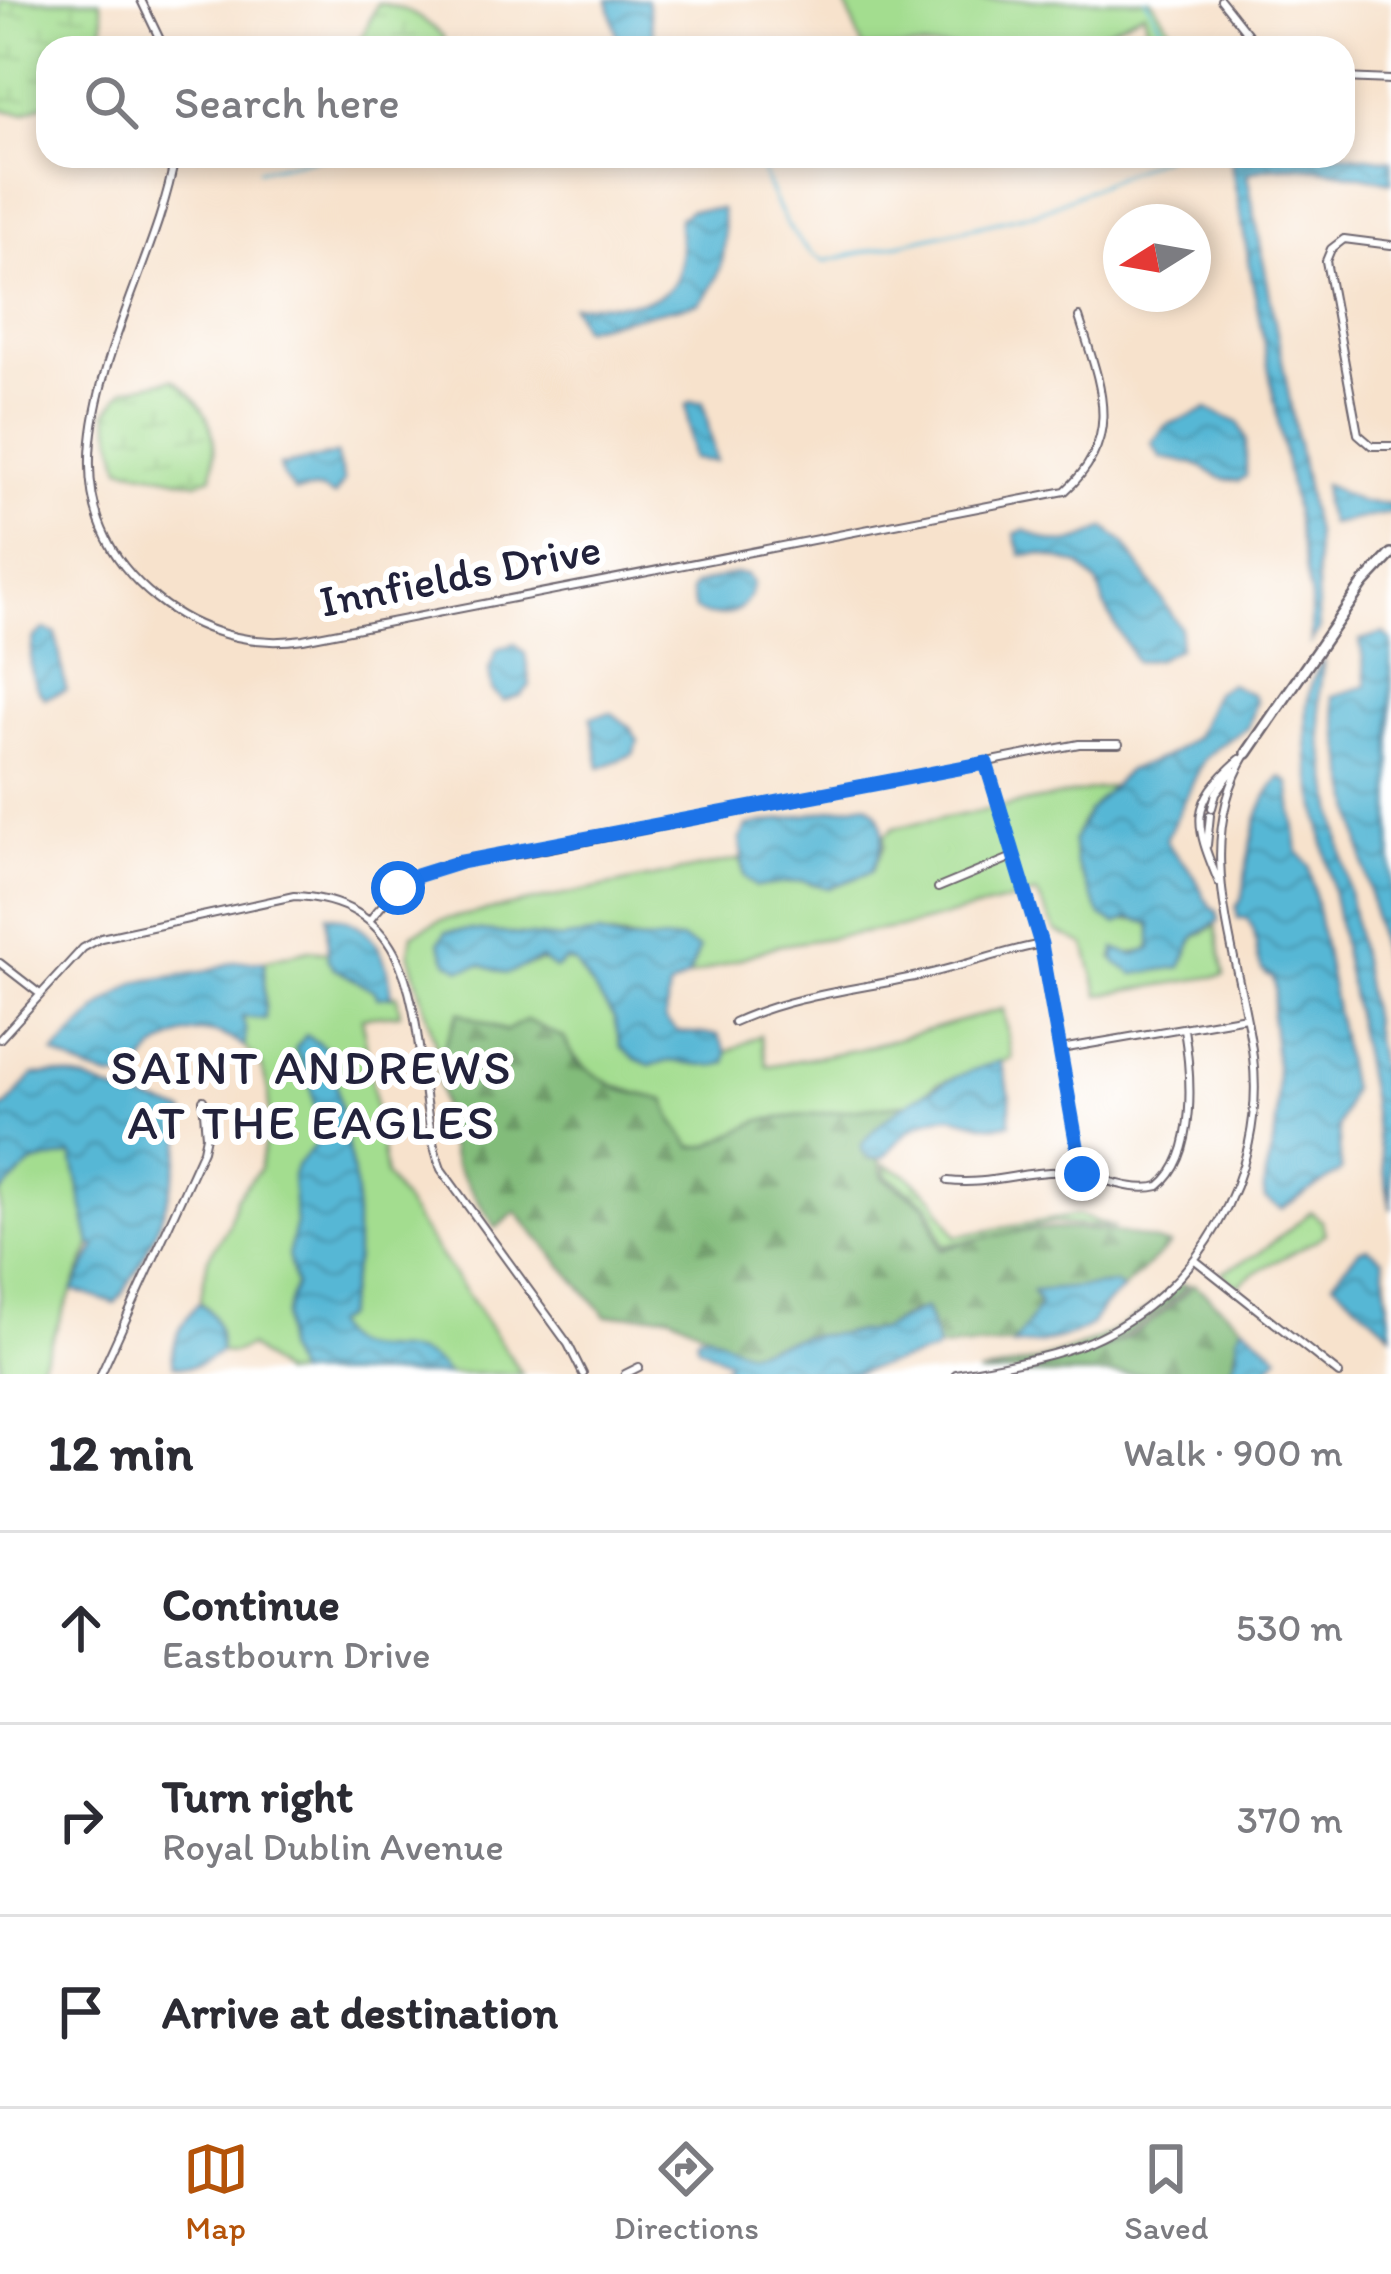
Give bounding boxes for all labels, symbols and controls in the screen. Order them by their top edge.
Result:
search box [36,36,1355,168]
icon: search [78,69,144,135]
text: Search here [174,75,400,129]
north arrow [1103,204,1211,312]
street label: Innfields Drive [315,520,605,628]
route start [371,861,425,915]
district label: SAINT ANDREWS AT THE EAGLES [110,1038,514,1151]
route end [1055,1147,1109,1201]
text: 12 min [48,1422,193,1483]
text: Walk · 900 m [1123,1429,1343,1476]
text: Continue [162,1577,340,1631]
icon: ahead [48,1595,114,1661]
text: 530 m [1236,1604,1343,1651]
text: Eastbourn Drive [162,1631,431,1678]
text: Turn right [162,1769,353,1823]
icon: right [48,1787,114,1853]
text: 370 m [1237,1796,1343,1843]
text: Royal Dublin Avenue [162,1823,504,1870]
icon: arrive [48,1979,114,2045]
text: Arrive at destination [162,1985,558,2039]
tab: Map [183,2136,249,2247]
tab: Directions [614,2136,759,2247]
tab: Saved [1124,2136,1208,2247]

